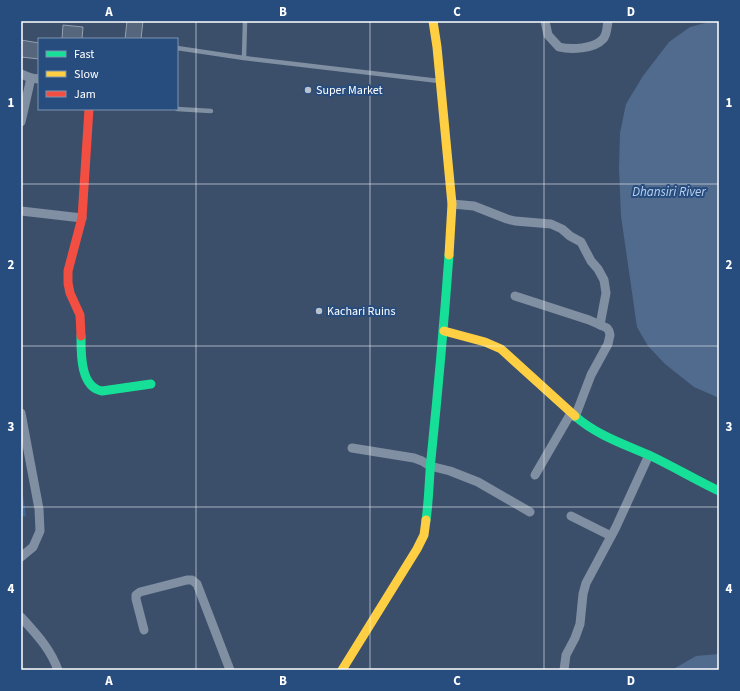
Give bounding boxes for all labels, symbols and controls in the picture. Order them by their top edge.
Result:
text: A [104,3,113,21]
text: B [279,3,287,21]
text: C [453,3,461,21]
text: D [627,3,635,21]
legend [38,38,178,110]
text: Fast [74,46,94,63]
text: Slow [74,66,99,83]
place label: Super Market [316,82,383,99]
marker: Super Market [303,85,313,95]
text: Jam [74,86,96,103]
text: 1 [8,94,15,112]
text: 1 [726,94,733,112]
water label: Dhansiri River [632,183,706,201]
text: 2 [8,256,15,274]
text: 2 [726,256,733,274]
place label: Kachari Ruins [327,303,395,320]
marker: Kachari Ruins [314,306,324,316]
text: 3 [8,418,15,436]
text: 3 [726,418,733,436]
text: 4 [8,580,15,598]
text: 4 [726,580,733,598]
text: A [104,672,113,690]
text: B [279,672,287,690]
text: C [453,672,461,690]
text: D [627,672,635,690]

